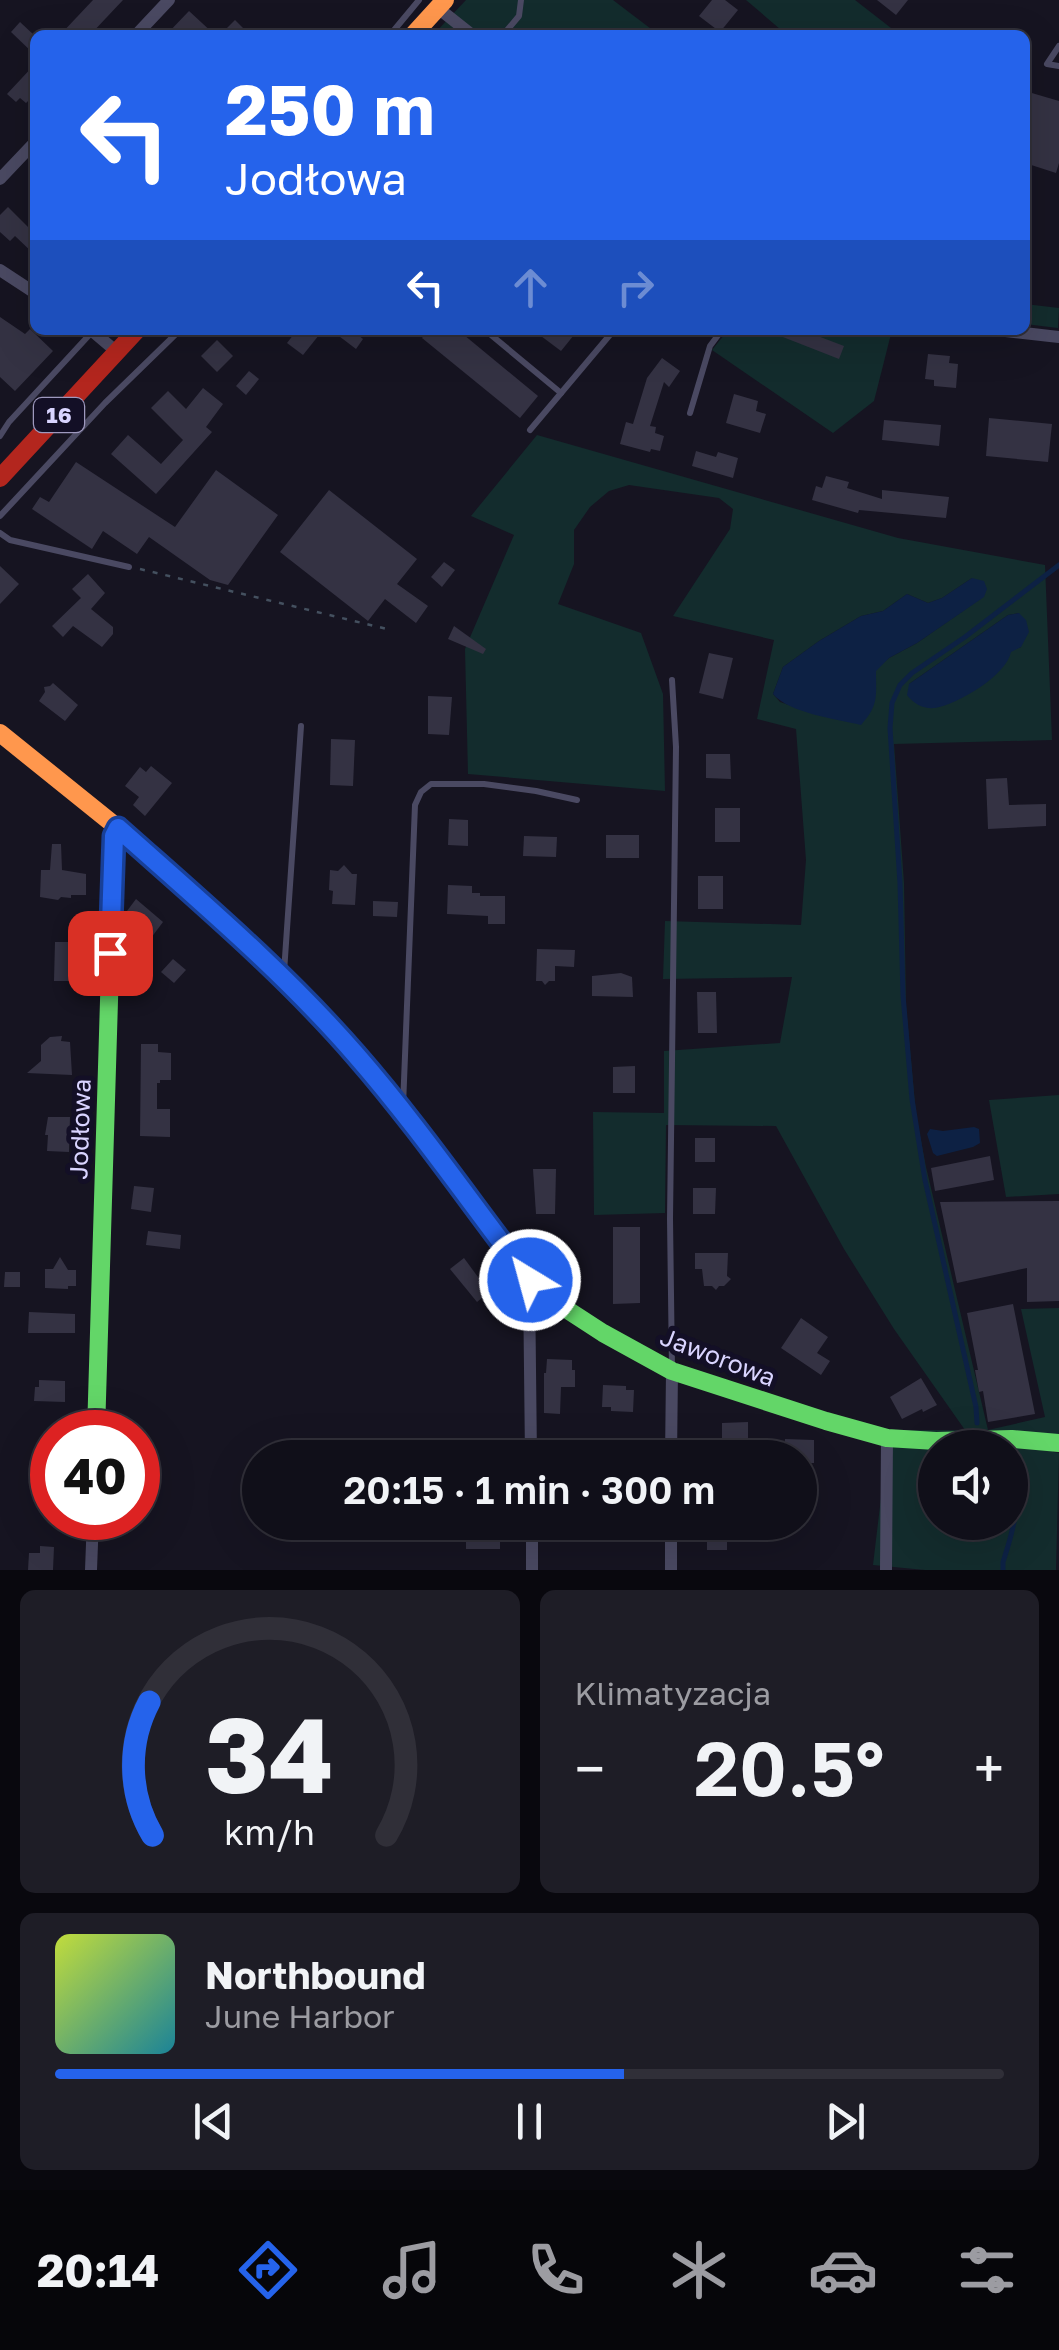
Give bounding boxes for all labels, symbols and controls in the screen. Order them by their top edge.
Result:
text: 250 m [225,66,435,150]
icon: left [60,70,190,200]
text: Jodłowa [225,151,407,205]
icon: left [398,260,453,315]
icon: ahead [503,260,558,315]
icon: right [608,260,663,315]
road number: 16 [34,398,84,432]
pin [68,911,153,996]
icon: arrive [83,926,138,981]
street label: Jodłowa [62,1078,97,1180]
position arrow [478,1228,582,1332]
street label: Jaworowa [656,1320,780,1393]
speed limit sign: 40 [30,1410,160,1540]
map controls [918,1430,1028,1540]
button: sound [918,1430,1028,1540]
text: 20:15 · 1 min · 300 m [344,1467,715,1512]
text: Klimatyzacja [575,1674,771,1712]
text: 34 [206,1691,334,1816]
text: 20.5° [694,1722,884,1813]
text: − [575,1735,605,1801]
text: + [974,1735,1004,1801]
text: km/h [224,1810,315,1853]
text: Northbound [205,1952,426,1997]
text: June Harbor [205,1997,395,2035]
icon: previous [186,2094,241,2149]
icon: pause [502,2094,557,2149]
icon: next [818,2094,873,2149]
icon: directions [233,2235,303,2305]
icon: music [377,2235,447,2305]
icon: phone [521,2235,591,2305]
icon: climate [664,2235,734,2305]
icon: car [808,2235,878,2305]
icon: filters [952,2235,1022,2305]
text: 20:14 [37,2243,159,2297]

